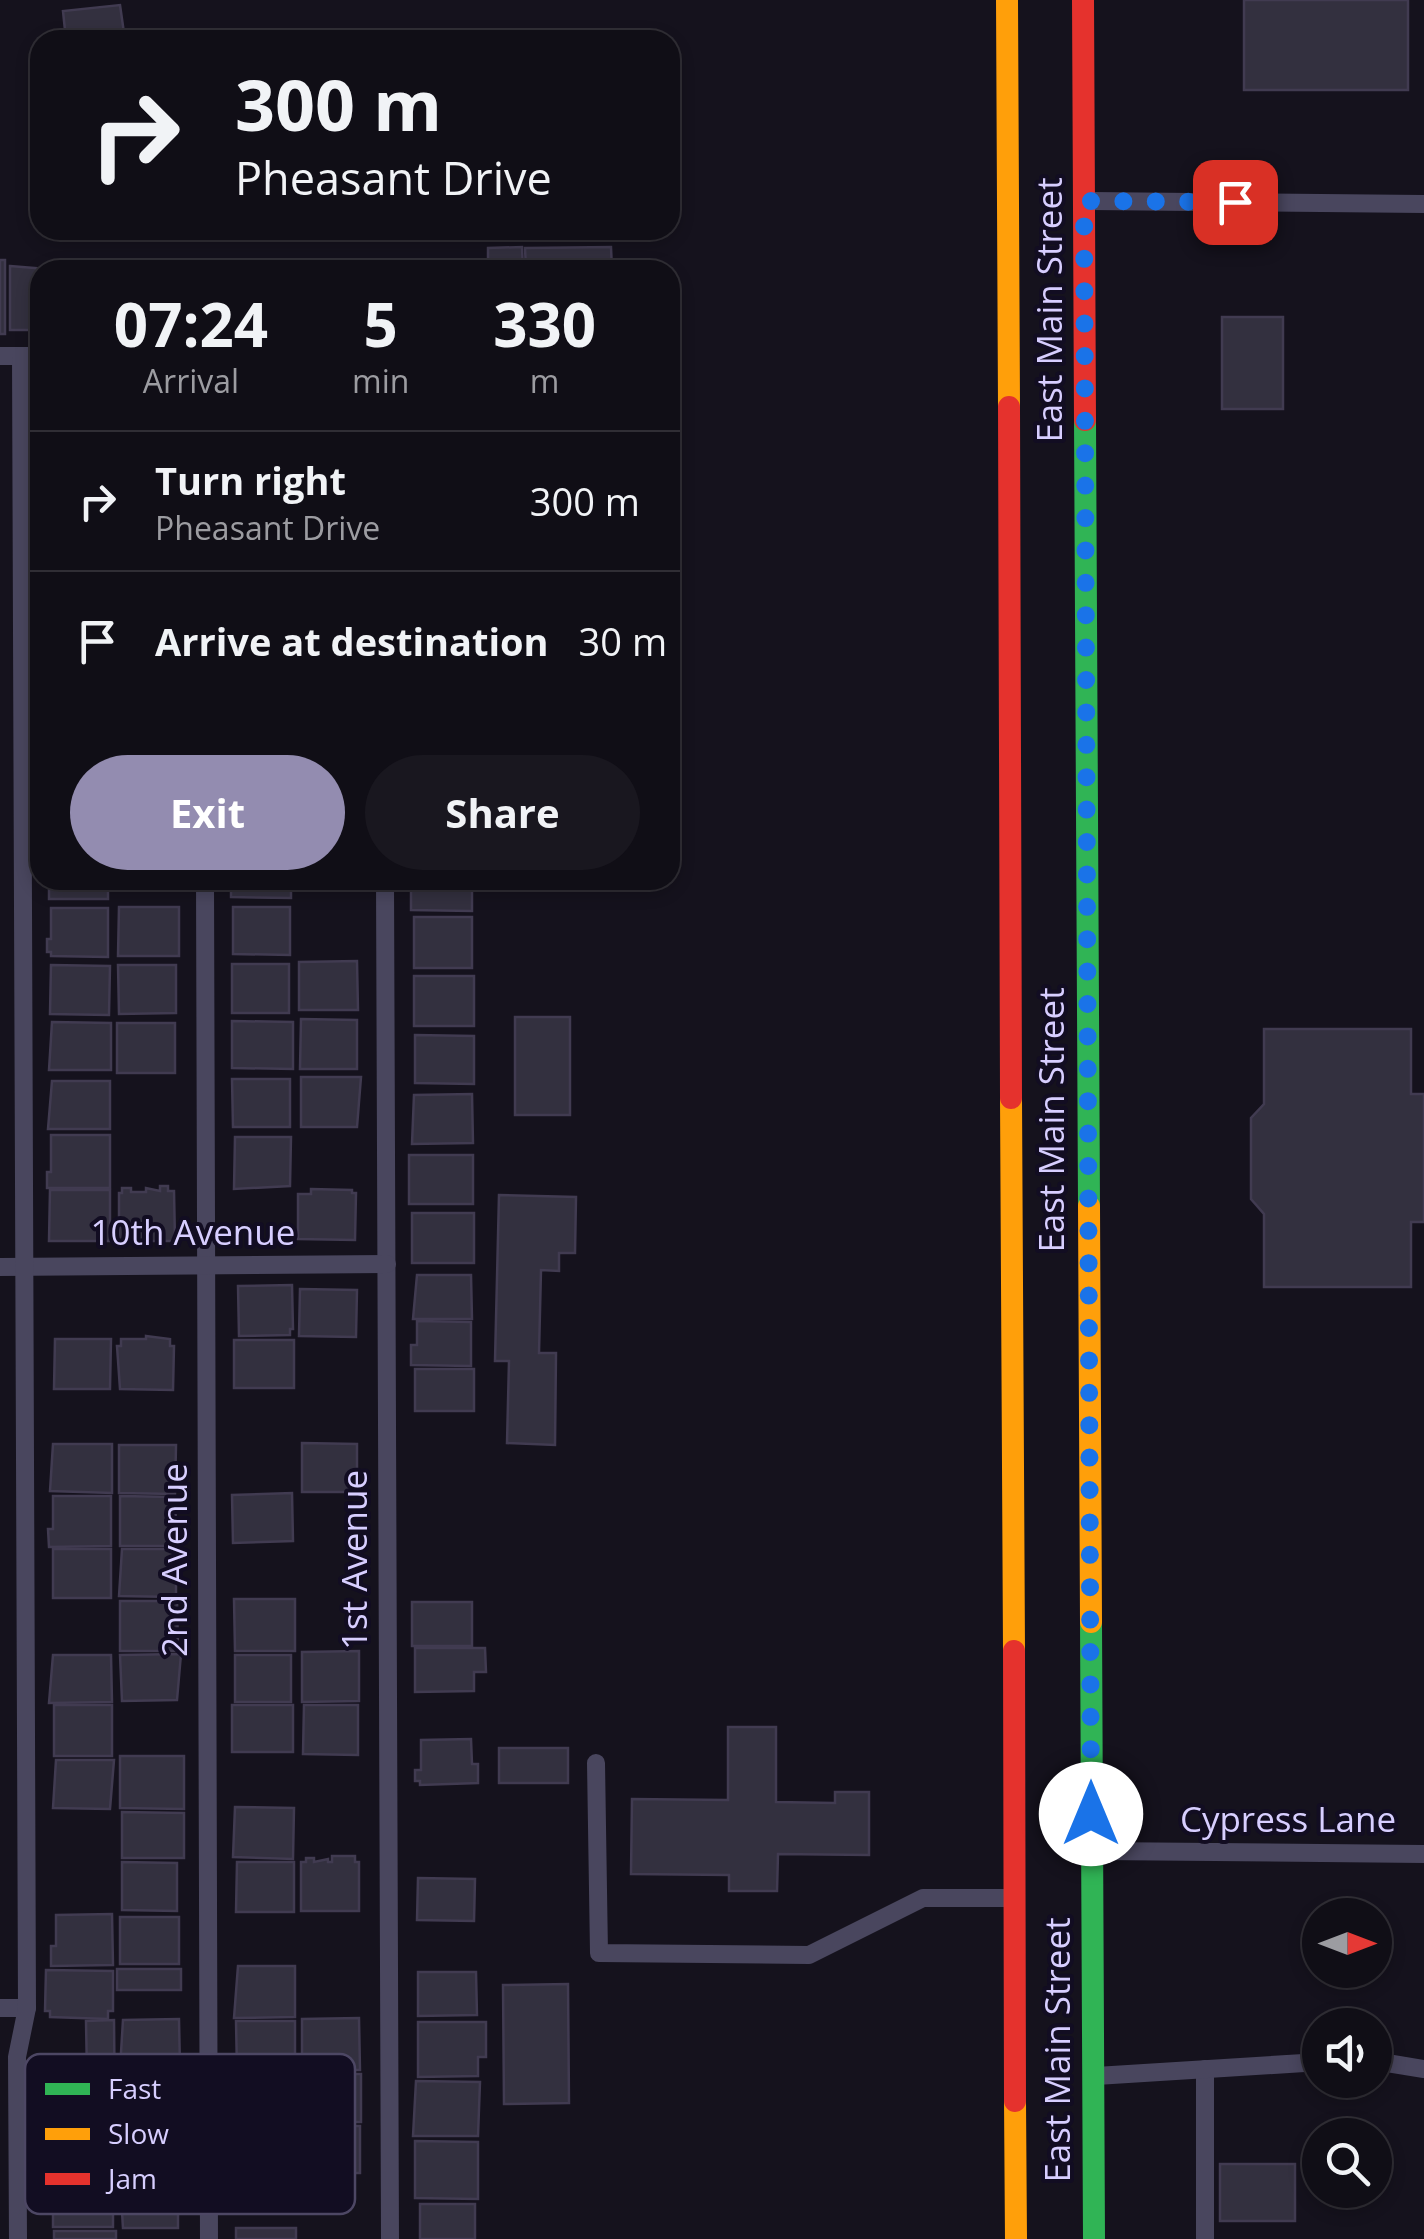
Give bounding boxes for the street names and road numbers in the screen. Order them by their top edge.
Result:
street label: East Main Street [1025,177,1072,443]
street label: East Main Street [1027,987,1074,1253]
street label: 10th Avenue [91,1208,295,1255]
street label: 2nd Avenue [150,1463,197,1657]
street label: 1st Avenue [330,1470,377,1650]
street label: Cypress Lane [1180,1795,1396,1842]
street label: East Main Street [1033,1917,1080,2183]

